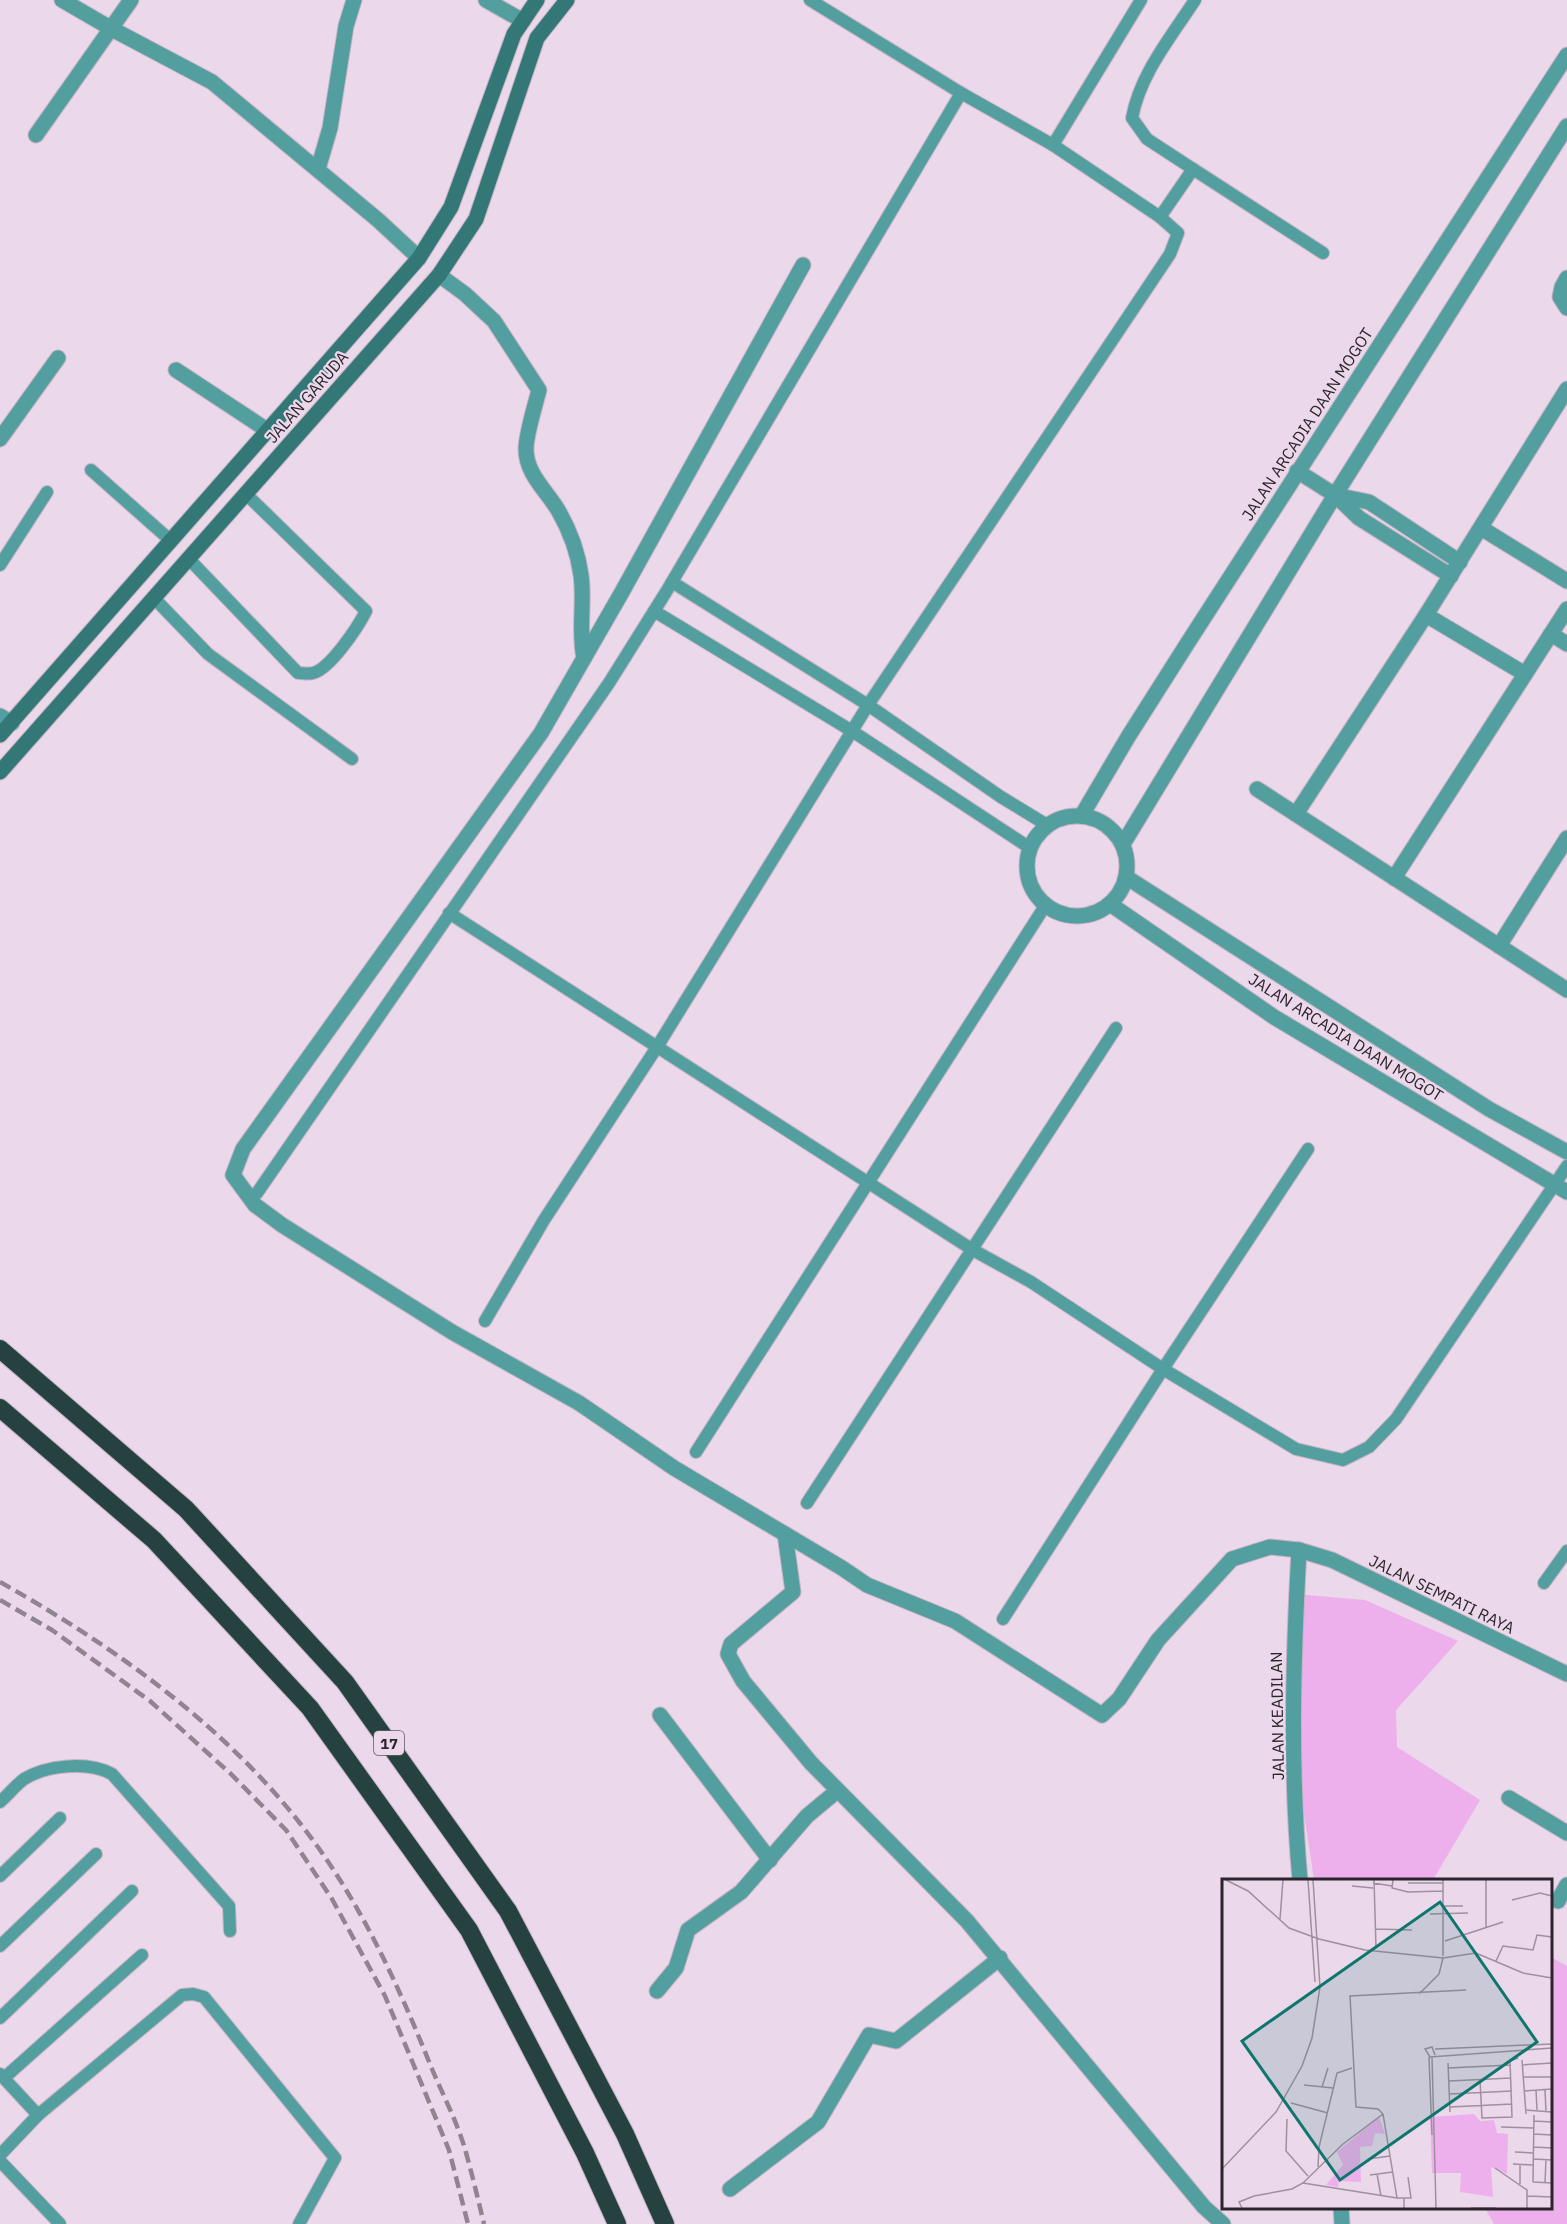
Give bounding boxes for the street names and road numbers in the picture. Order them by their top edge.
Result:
street label: JALAN ARCADIA DAAN MOGOT [1237,324,1377,524]
street label: JALAN GARUDA [262,347,352,447]
street label: JALAN ARCADIA DAAN MOGOT [1245,969,1447,1105]
street label: JALAN SEMPATI RAYA [1366,1550,1518,1638]
street label: JALAN KEADILAN [1266,1651,1288,1781]
road number: 17 [374,1731,404,1755]

